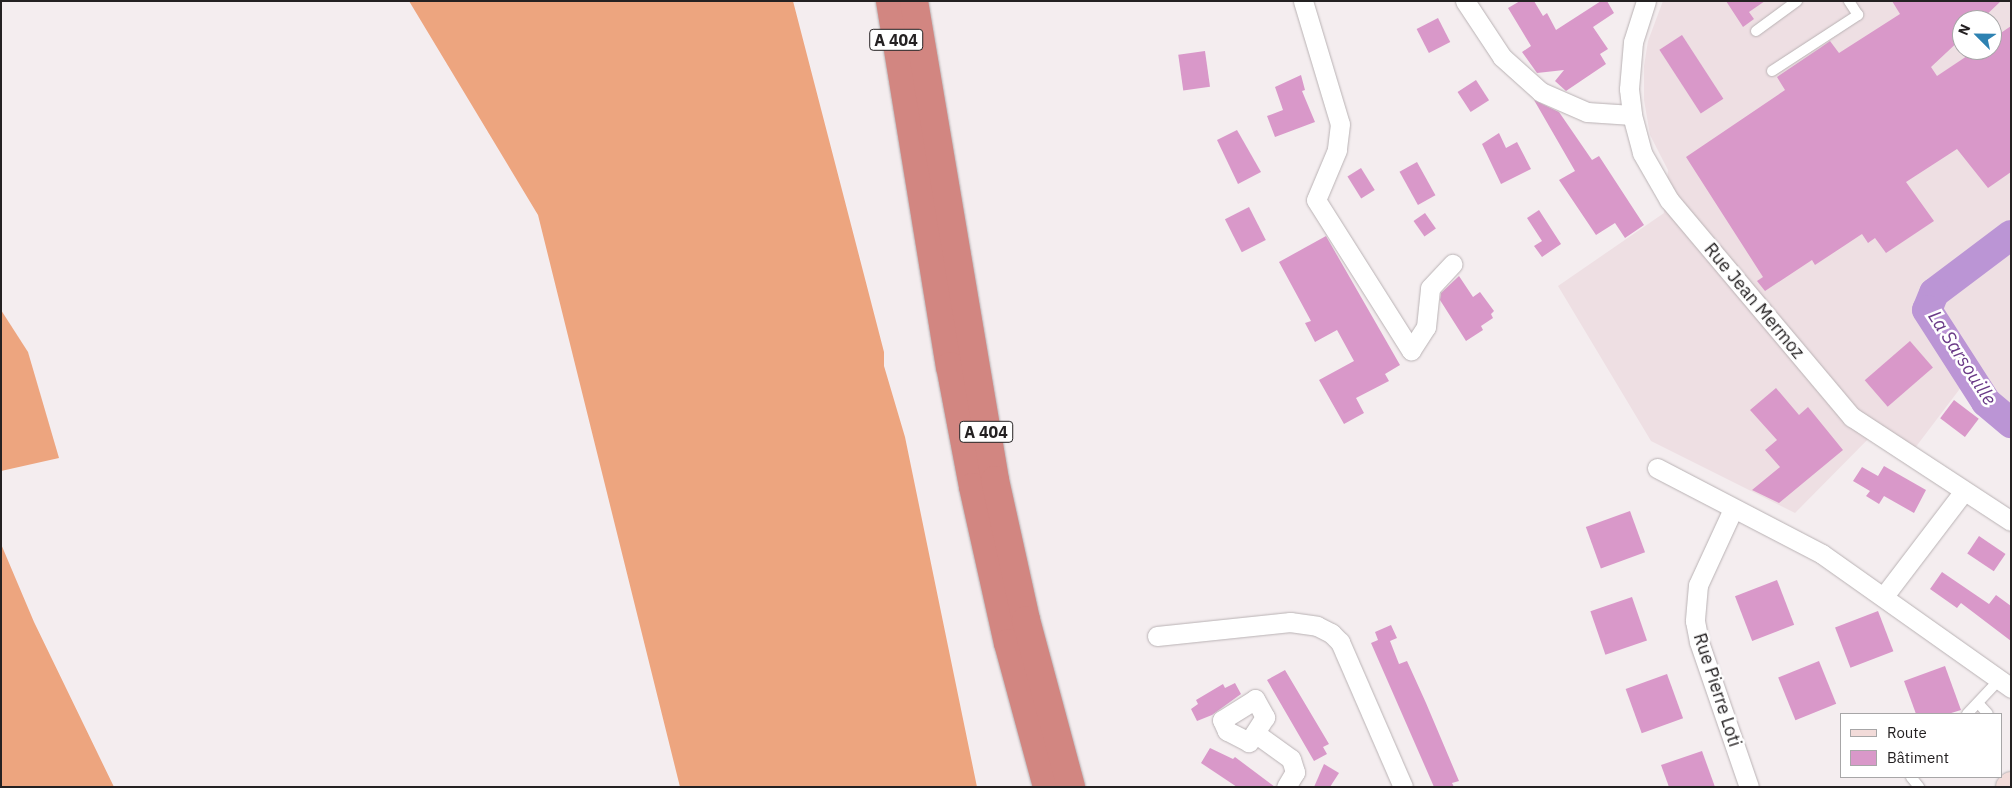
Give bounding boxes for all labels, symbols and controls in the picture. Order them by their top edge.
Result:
north arrow [1952,10,2002,60]
text: N [1954,21,1974,38]
road number: A 404 [868,26,924,54]
street label: Rue Jean Mermoz [1699,239,1809,363]
water label: La Sarsouille [1923,306,2001,410]
road number: A 404 [958,418,1014,446]
street label: Rue Pierre Loti [1688,630,1746,750]
legend [1840,713,2002,778]
text: Route [1887,723,1927,742]
text: Bâtiment [1887,748,1949,767]

